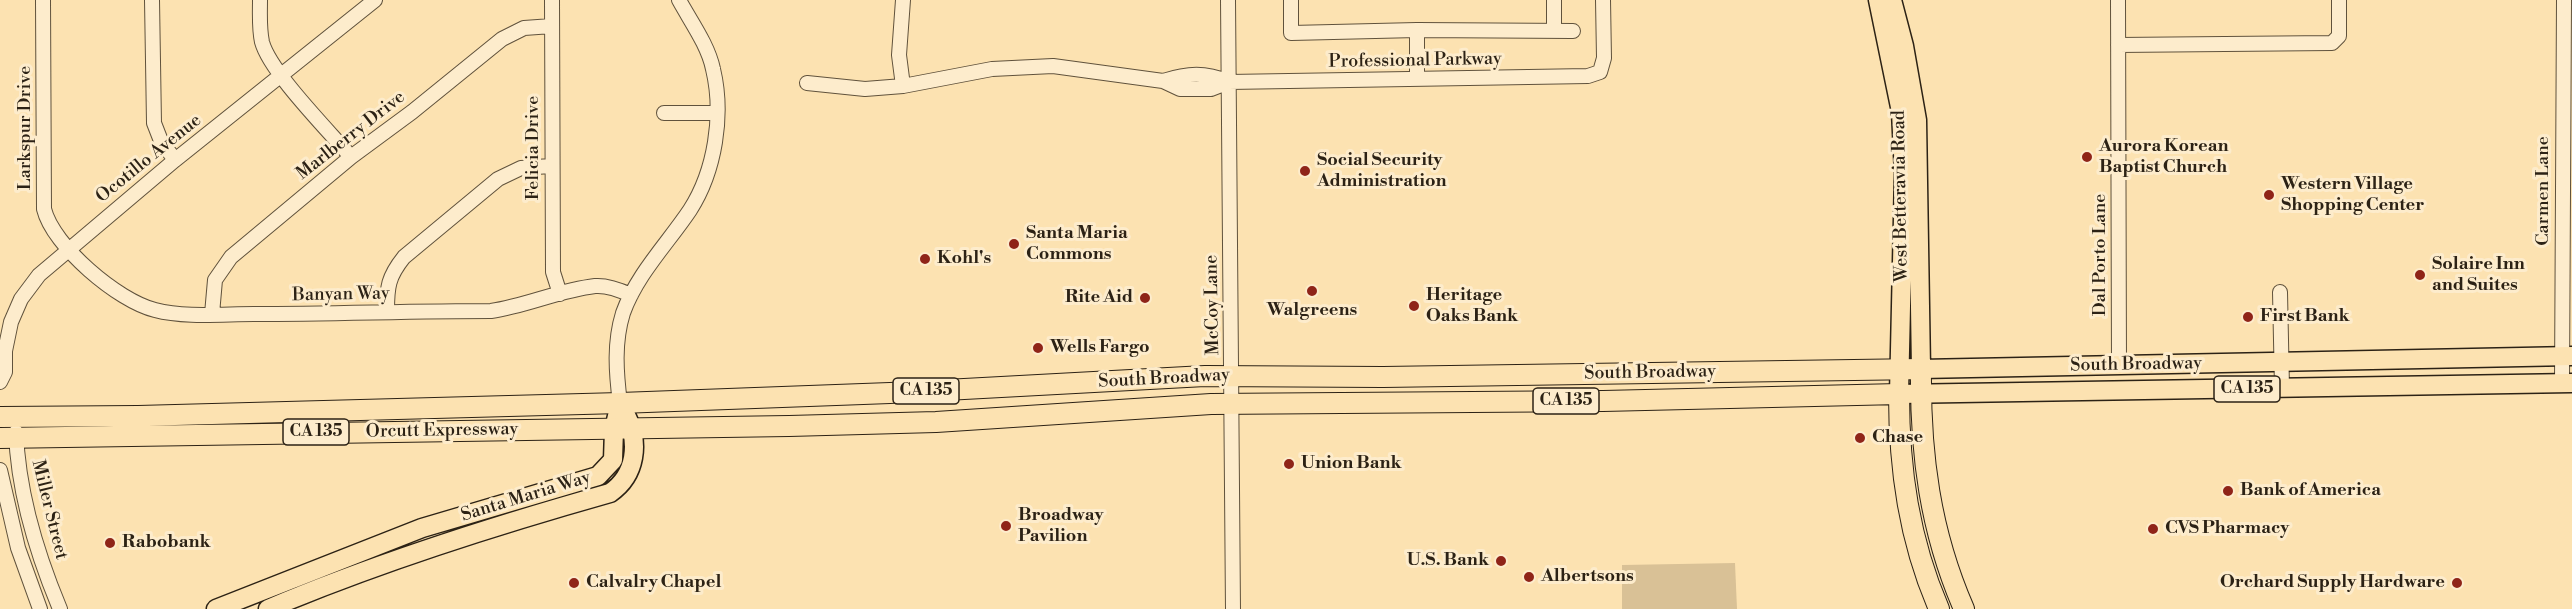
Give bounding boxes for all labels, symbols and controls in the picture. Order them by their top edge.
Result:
street label: Professional Parkway [1328,49,1502,73]
street label: Larkspur Drive [15,66,37,190]
street label: Marlberry Drive [292,87,410,185]
street label: Felicia Drive [523,96,545,200]
street label: Ocotillo Avenue [92,110,206,208]
street label: West Betteravia Road [1889,110,1913,282]
place label: Aurora Korean Baptist Church [2099,136,2228,178]
street label: Carmen Lane [2533,136,2555,246]
place label: Social Security Administration [1317,150,1447,192]
marker: Aurora Korean Baptist Church [2080,150,2094,164]
marker: Social Security Administration [1298,164,1312,178]
place label: Western Village Shopping Center [2281,174,2424,216]
marker: Western Village Shopping Center [2262,188,2276,202]
street label: Dal Porto Lane [2090,194,2112,316]
place label: Santa Maria Commons [1026,223,1128,266]
marker: Santa Maria Commons [1007,237,1021,251]
place label: Kohl's [937,248,991,270]
marker: Kohl's [918,252,932,266]
place label: Solaire Inn and Suites [2432,254,2525,296]
street label: McCoy Lane [1201,255,1225,355]
marker: Solaire Inn and Suites [2413,268,2427,282]
street label: Banyan Way [292,283,390,307]
marker: Walgreens [1305,284,1319,298]
place label: Heritage Oaks Bank [1426,285,1518,328]
place label: Rite Aid [1065,287,1133,309]
marker: Rite Aid [1138,291,1152,305]
marker: Heritage Oaks Bank [1407,299,1421,313]
place label: Walgreens [1267,300,1357,322]
place label: First Bank [2260,306,2350,328]
marker: First Bank [2241,310,2255,324]
place label: Wells Fargo [1050,337,1150,359]
marker: Wells Fargo [1031,341,1045,355]
street label: South Broadway [2070,353,2202,377]
street label: South Broadway [1584,361,1716,385]
street label: South Broadway [1098,365,1230,393]
road number: CA 135 [2214,376,2280,402]
road number: CA 135 [893,378,959,404]
road number: CA 135 [1533,388,1599,414]
road number: CA 135 [283,419,349,445]
street label: Orcutt Expressway [366,419,518,443]
place label: Chase [1872,427,1923,449]
marker: Chase [1853,431,1867,445]
place label: Union Bank [1301,453,1402,475]
marker: Union Bank [1282,457,1296,471]
street label: Miller Street [26,458,72,562]
street label: Santa Maria Way [459,467,593,527]
place label: Bank of America [2240,480,2381,502]
marker: Bank of America [2221,484,2235,498]
place label: Broadway Pavilion [1018,505,1103,548]
place label: CVS Pharmacy [2165,518,2289,540]
marker: Broadway Pavilion [999,519,1013,533]
marker: CVS Pharmacy [2146,522,2160,536]
place label: Rabobank [122,532,211,554]
marker: Rabobank [103,536,117,550]
place label: U.S. Bank [1407,550,1489,572]
marker: U.S. Bank [1494,554,1508,568]
place label: Albertsons [1541,566,1634,588]
marker: Albertsons [1522,570,1536,584]
place label: Calvalry Chapel [586,572,721,594]
place label: Orchard Supply Hardware [2220,572,2445,594]
marker: Calvalry Chapel [567,576,581,590]
marker: Orchard Supply Hardware [2450,576,2464,590]

